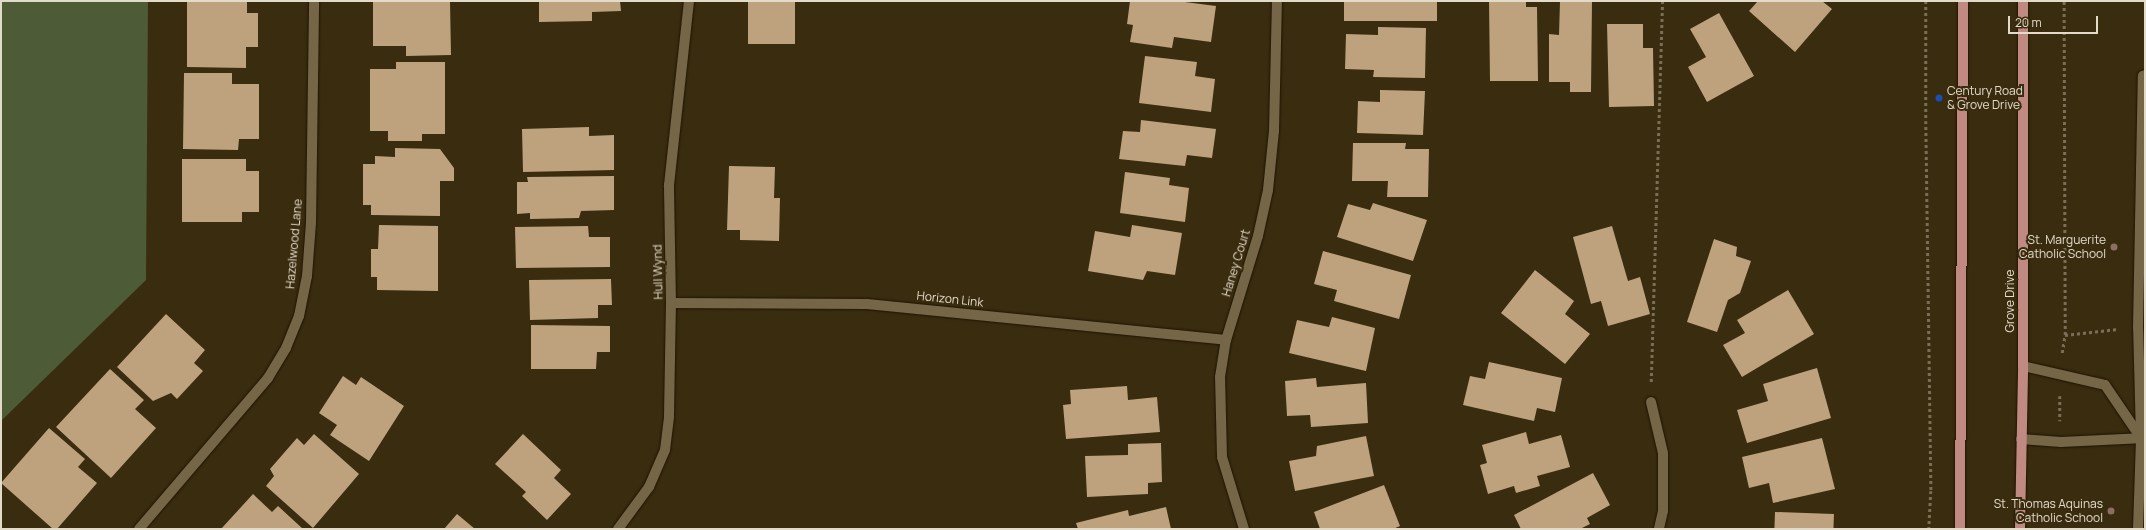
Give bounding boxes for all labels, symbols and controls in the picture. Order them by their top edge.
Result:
scale bar [2010,8,2100,34]
text: 20 m [2015,14,2042,31]
place label: Century Road & Grove Drive [1947,84,2023,112]
marker: Century Road & Grove Drive [1934,93,1944,103]
street label: Hazelwood Lane [283,198,305,290]
street label: Haney Court [1219,228,1253,298]
place label: St. Marguerite Catholic School [2019,233,2106,261]
marker: St. Marguerite Catholic School [2109,242,2119,252]
street label: Hull Wynd [650,244,666,300]
street label: Grove Drive [2003,270,2017,332]
street label: Horizon Link [916,288,984,310]
place label: St. Thomas Aquinas Catholic School [1994,497,2103,525]
marker: St. Thomas Aquinas Catholic School [2106,506,2116,516]

